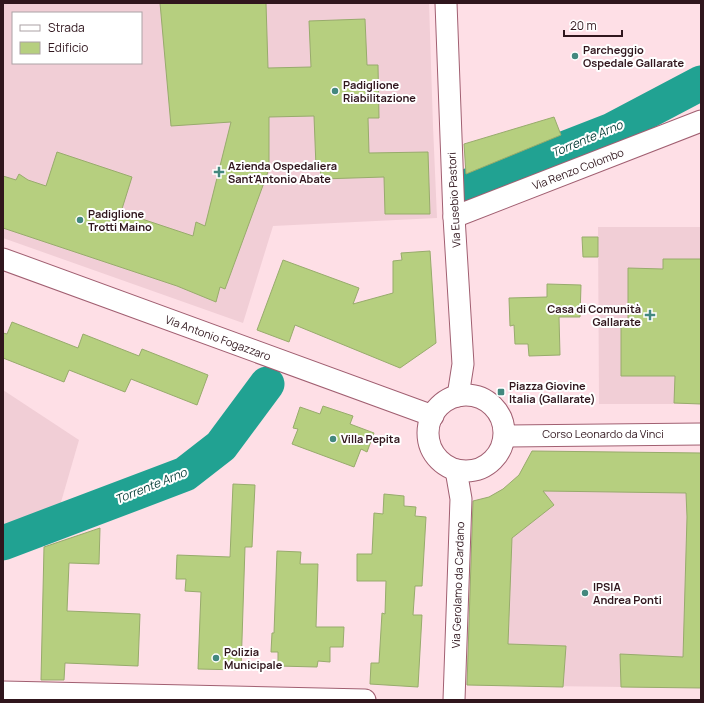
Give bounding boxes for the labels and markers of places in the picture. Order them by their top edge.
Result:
place label: Parcheggio Ospedale Gallarate [583,42,685,70]
marker: Parcheggio Ospedale Gallarate [570,51,580,61]
place label: Padiglione Riabilitazione [343,77,416,105]
marker: Padiglione Riabilitazione [330,86,340,96]
place label: Azienda Ospedaliera Sant'Antonio Abate [228,158,337,186]
marker: Azienda Ospedaliera Sant'Antonio Abate [213,166,225,178]
place label: Padiglione Trotti Maino [88,206,152,234]
marker: Padiglione Trotti Maino [75,215,85,225]
place label: Casa di Comunità Gallarate [547,301,641,329]
marker: Casa di Comunità Gallarate [644,309,656,321]
place label: Piazza Giovine Italia (Gallarate) [509,378,595,406]
marker: Piazza Giovine Italia (Gallarate) [496,387,506,397]
place label: Villa Pepita [341,431,400,446]
marker: Villa Pepita [328,434,338,444]
place label: IPSIA Andrea Ponti [593,579,662,607]
marker: IPSIA Andrea Ponti [580,588,590,598]
place label: Polizia Municipale [224,644,283,672]
marker: Polizia Municipale [211,653,221,663]

